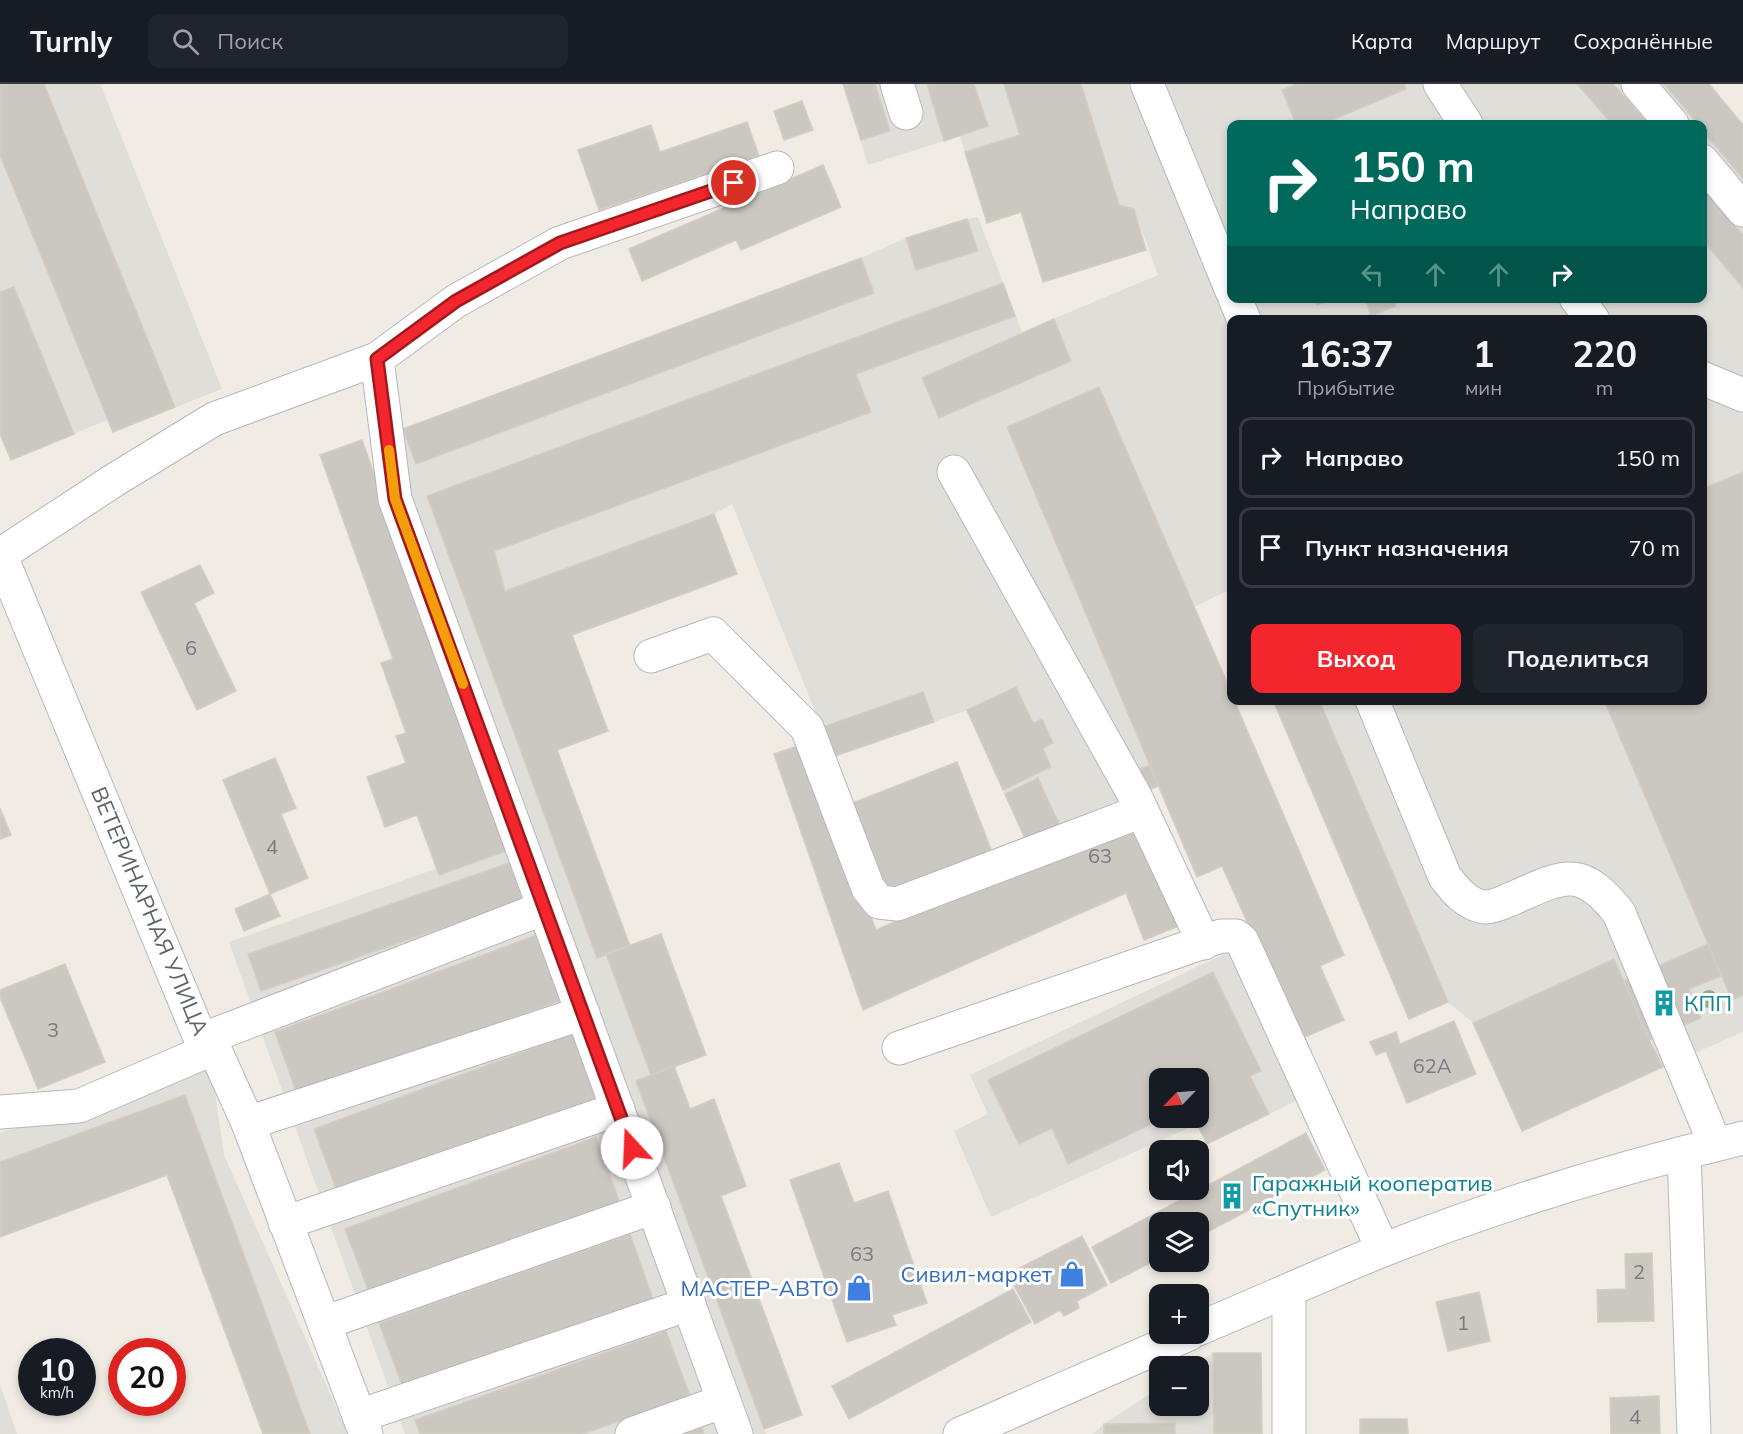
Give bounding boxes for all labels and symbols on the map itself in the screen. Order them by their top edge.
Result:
pin [708,157,759,208]
house number: 6 [185,635,197,660]
street label: ВЕТЕРИНАРНАЯ УЛИЦА [85,782,215,1040]
house number: 4 [266,834,278,859]
house number: 63 [1088,843,1112,868]
building icon: КПП [1649,988,1679,1018]
place label: КПП [1684,989,1732,1017]
house number: 3 [47,1017,59,1042]
house number: 62А [1413,1053,1452,1078]
north arrow [1149,1068,1209,1128]
position arrow [600,1116,664,1180]
place label: Гаражный кооператив «Спутник» [1252,1169,1493,1222]
building icon: Гаражный кооператив «Спутник» [1217,1181,1247,1211]
house number: 63 [850,1241,874,1266]
shop icon: Сивил-маркет [1057,1259,1087,1289]
house number: 2 [1633,1259,1645,1284]
place label: Сивил-маркет [900,1260,1052,1288]
shop icon: МАСТЕР-АВТО [844,1273,874,1303]
place label: МАСТЕР-АВТО [680,1274,839,1302]
house number: 1 [1457,1310,1469,1335]
speed limit sign: 20 [108,1338,186,1416]
house number: 4 [1629,1404,1641,1429]

